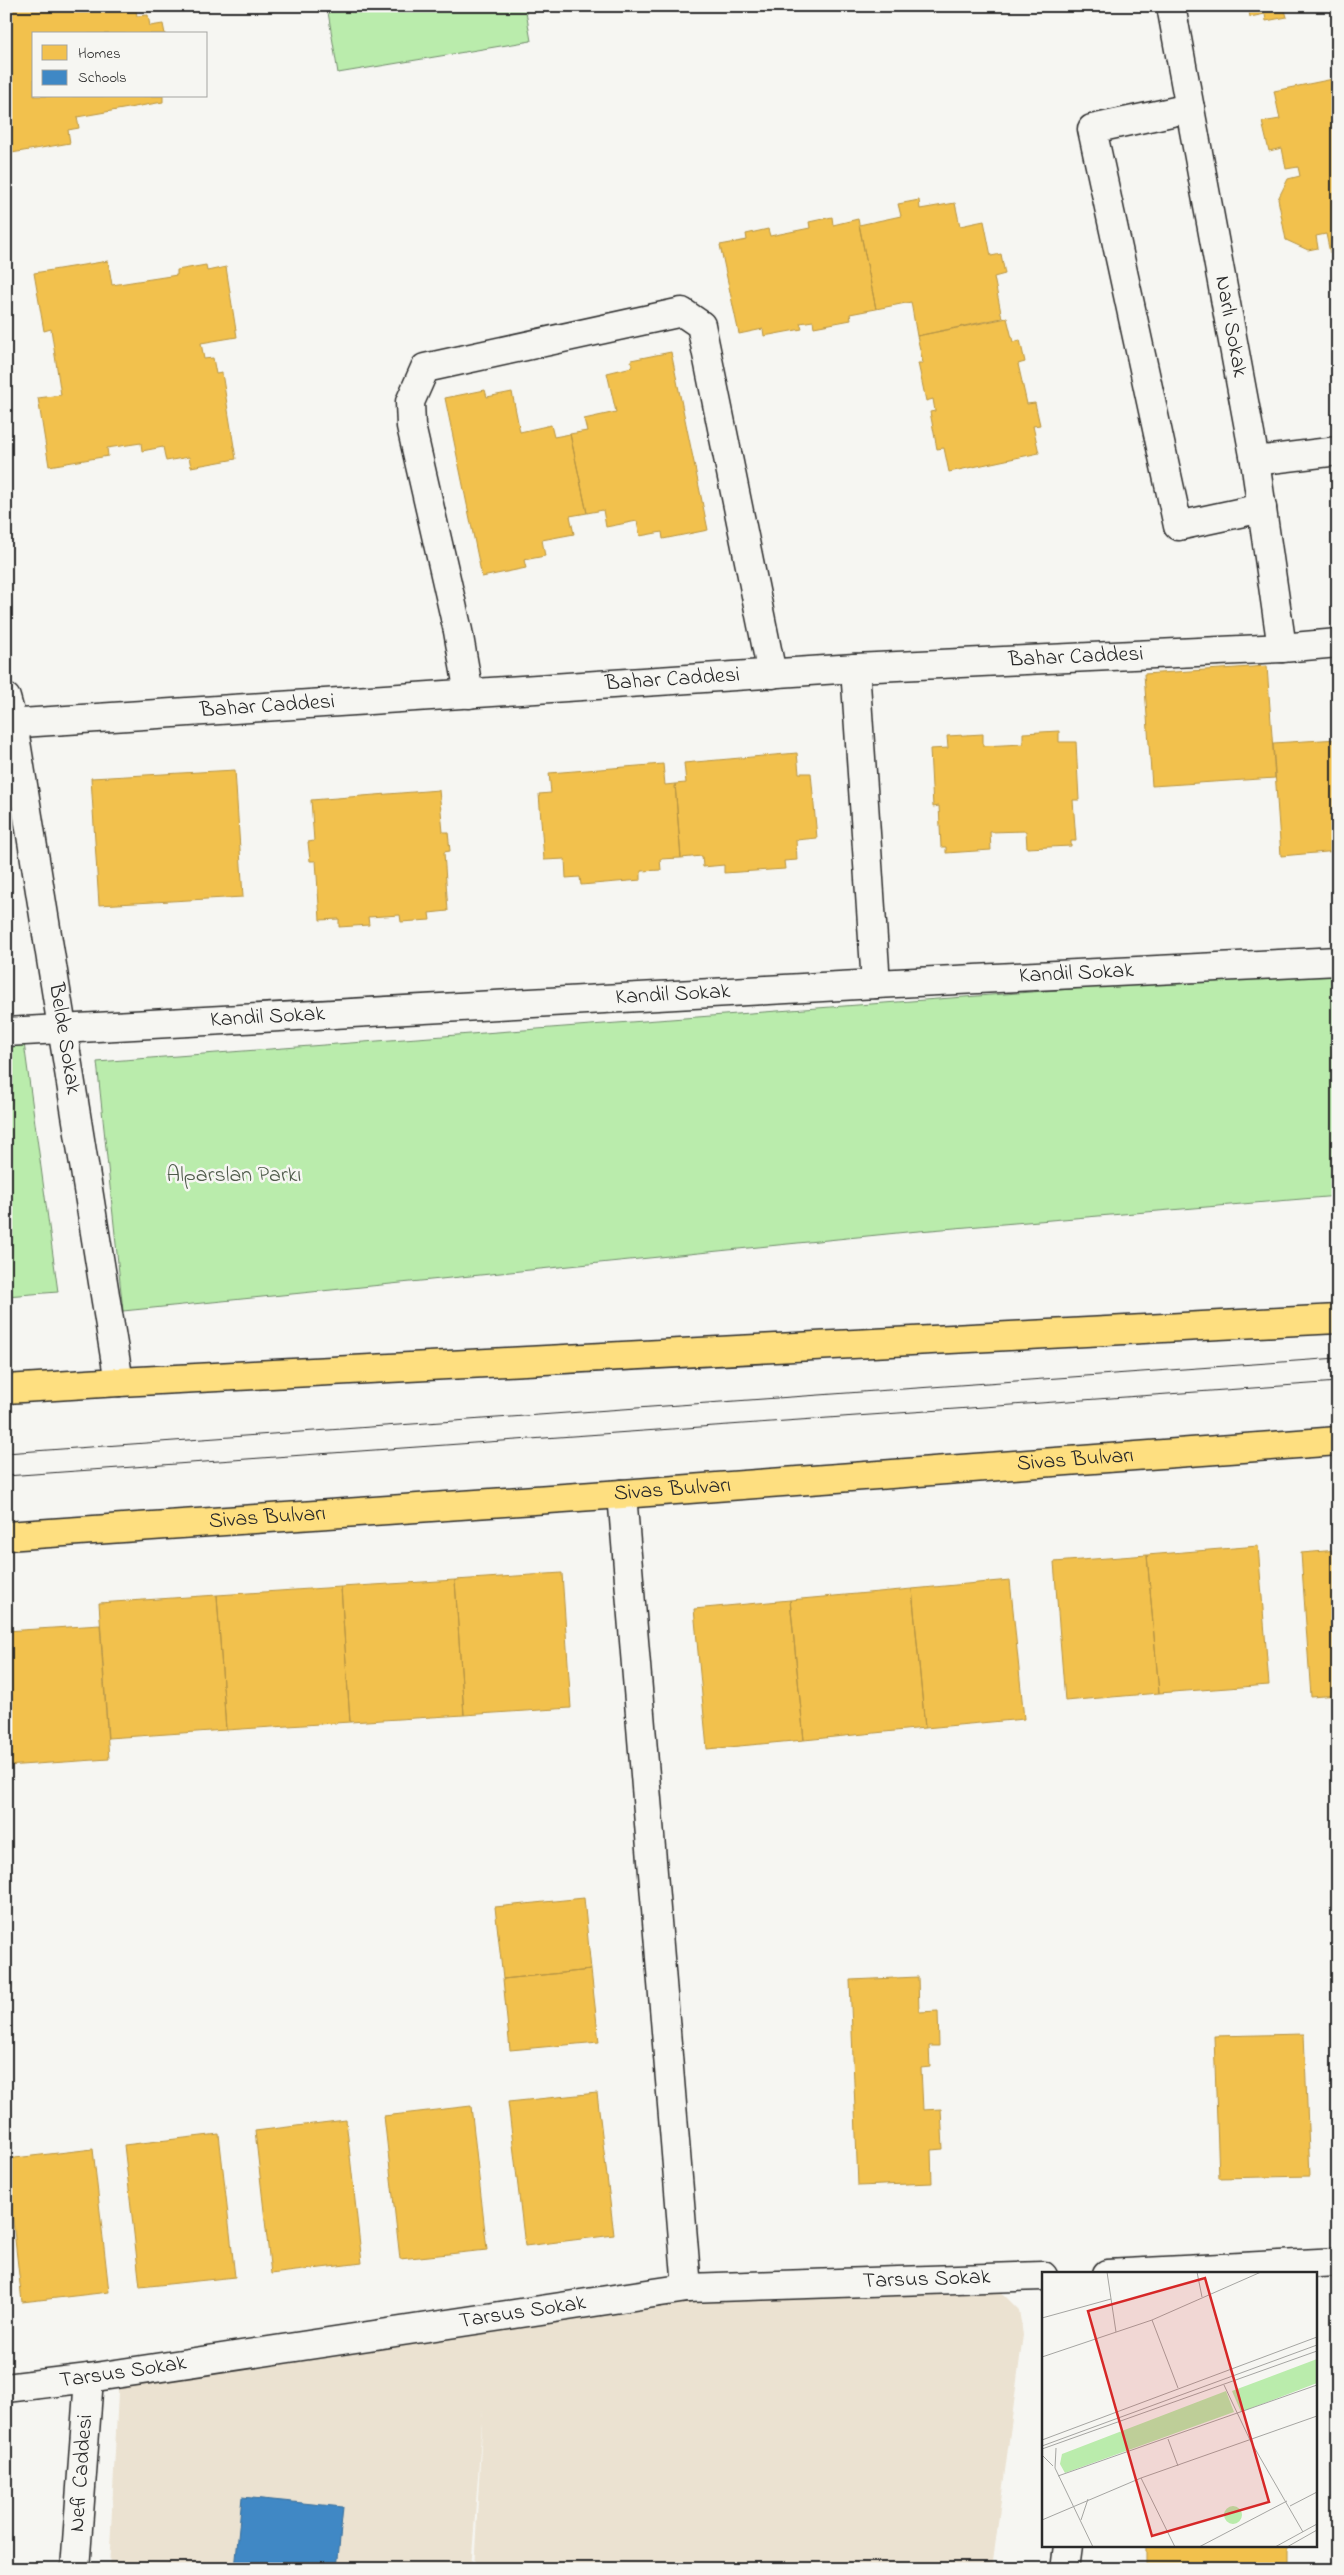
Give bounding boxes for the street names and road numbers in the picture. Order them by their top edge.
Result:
street label: Narlı Sokak [1205,273,1255,380]
street label: Bahar Caddesi [1007,639,1144,677]
street label: Bahar Caddesi [603,660,741,701]
street label: Bahar Caddesi [198,686,336,727]
street label: Kandil Sokak [1018,955,1135,993]
street label: Kandil Sokak [615,976,732,1014]
street label: Belde Sokak [39,980,89,1097]
street label: Kandil Sokak [209,998,326,1037]
street label: Sivas Bulvarı [1016,1440,1135,1481]
street label: Sivas Bulvarı [613,1470,732,1511]
street label: Sivas Bulvarı [208,1498,327,1538]
street label: Tarsus Sokak [862,2262,991,2298]
street label: Tarsus Sokak [457,2287,588,2338]
street label: Tarsus Sokak [58,2347,189,2397]
street label: Nefi Caddesi [62,2413,102,2533]

